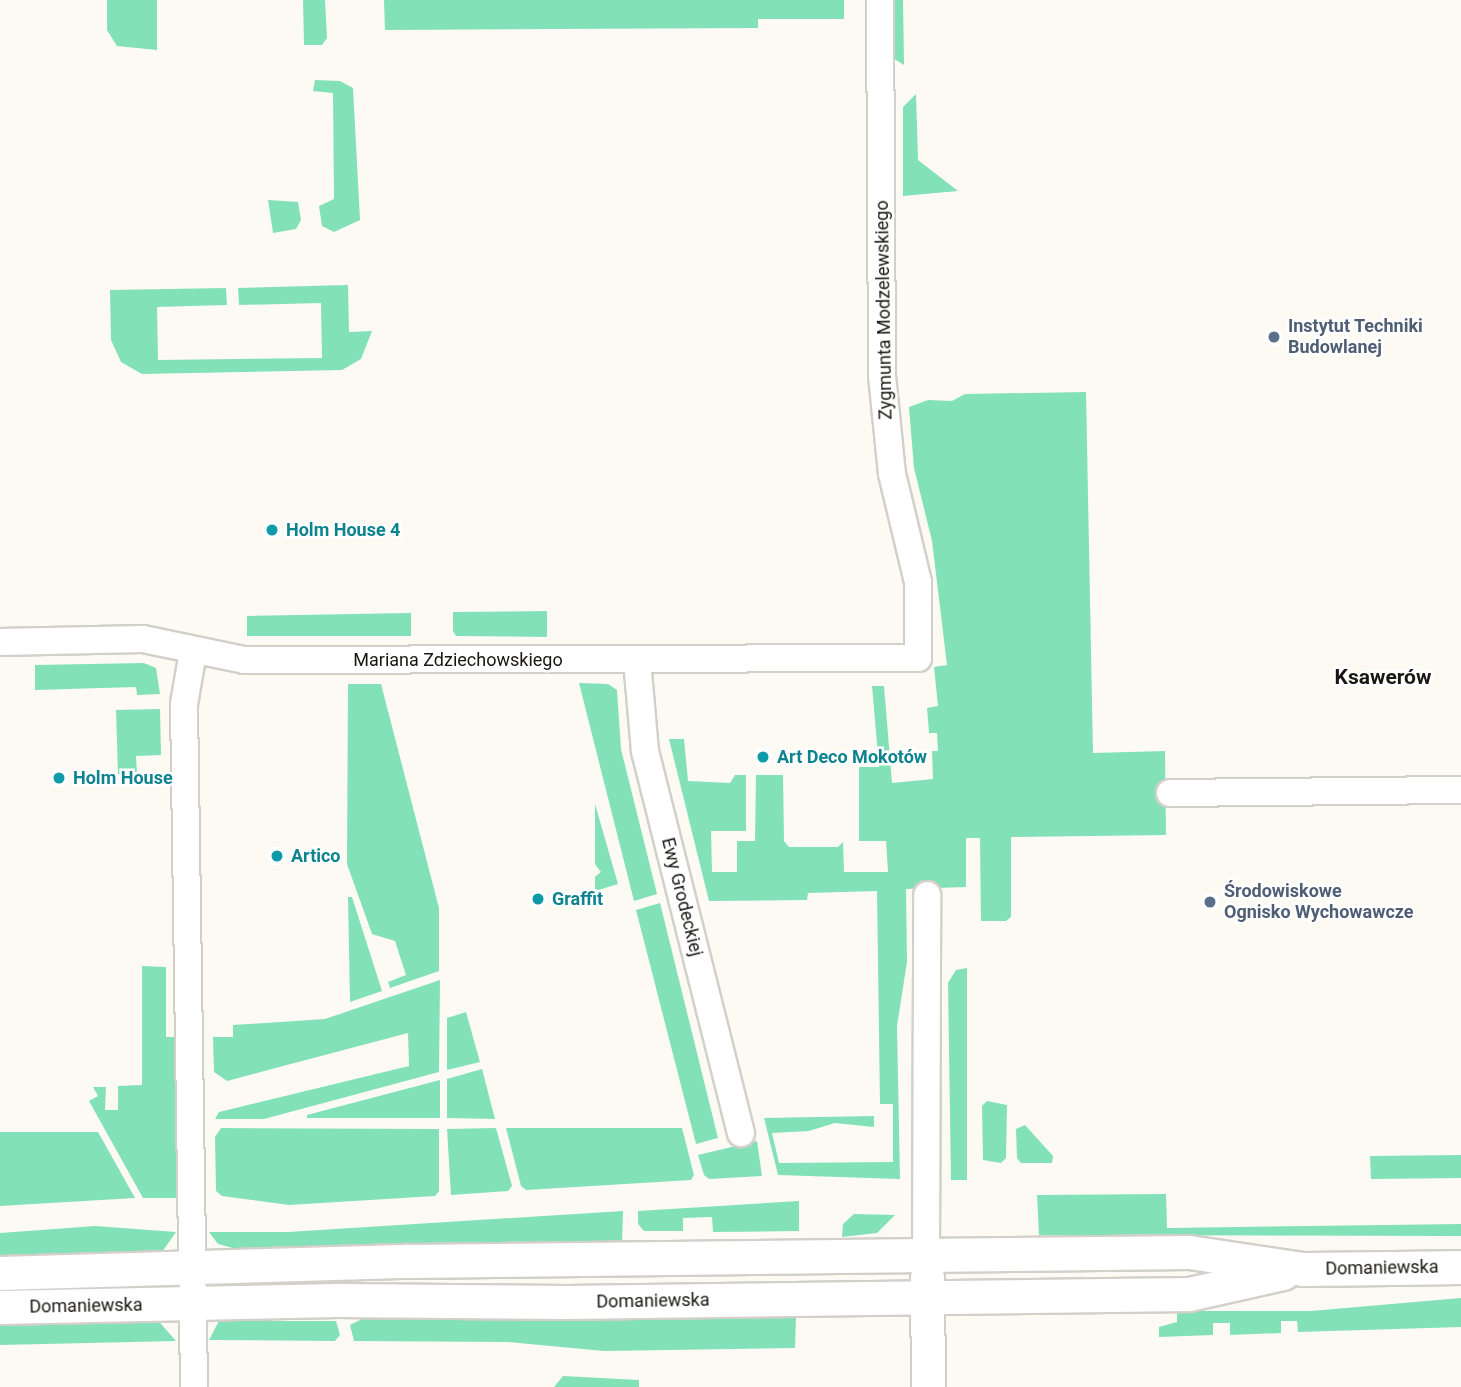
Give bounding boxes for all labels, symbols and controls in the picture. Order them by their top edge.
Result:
street label: Zygmunta Modzelewskiego [871,200,897,420]
place label: Instytut Techniki Budowlanej [1288,316,1423,358]
marker: Instytut Techniki Budowlanej [1266,329,1282,345]
place label: Holm House 4 [286,519,400,541]
marker: Holm House 4 [264,522,280,538]
street label: Mariana Zdziechowskiego [353,649,563,671]
district label: Ksawerów [1335,664,1431,690]
place label: Art Deco Mokotów [777,746,927,768]
marker: Art Deco Mokotów [755,749,771,765]
place label: Holm House [73,767,173,789]
marker: Holm House [51,770,67,786]
street label: Ewy Grodeckiej [657,835,707,959]
place label: Artico [291,845,341,867]
marker: Artico [269,848,285,864]
place label: Środowiskowe Ognisko Wychowawcze [1224,881,1414,924]
place label: Graffit [552,888,603,910]
marker: Graffit [530,891,546,907]
marker: Środowiskowe Ognisko Wychowawcze [1202,894,1218,910]
street label: Domaniewska [1325,1256,1439,1280]
street label: Domaniewska [596,1289,710,1313]
street label: Domaniewska [29,1294,143,1318]

